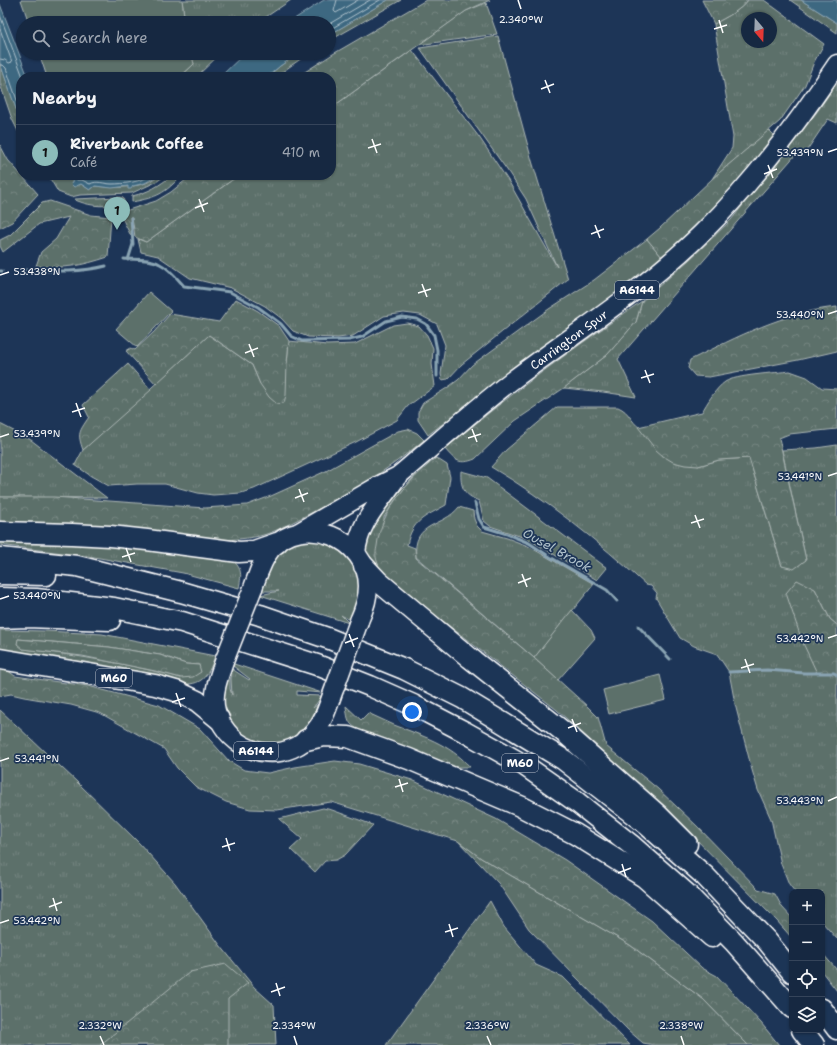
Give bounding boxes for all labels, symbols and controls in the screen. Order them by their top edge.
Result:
north arrow [741,12,777,48]
text: 2.340°W [499,13,544,26]
search box [16,16,336,60]
icon: search [30,27,52,49]
text: Search here [62,28,148,48]
text: Nearby [32,87,97,109]
text: Riverbank Coffee [70,134,204,154]
text: 1 [42,144,48,161]
text: 410 m [282,144,320,161]
text: 53.439°N [777,146,823,159]
text: Café [70,154,97,171]
pin: 1 [104,197,130,230]
text: 53.438°N [14,265,60,278]
road number: A6144 [615,281,659,299]
street label: Carrington Spur [527,306,611,374]
text: 53.440°N [776,308,824,321]
text: 53.439°N [14,427,60,440]
text: 53.441°N [778,470,822,483]
water label: Ousel Brook [520,524,595,576]
text: 53.440°N [13,589,61,602]
text: 53.442°N [777,632,823,645]
road number: M60 [96,669,132,687]
your location [402,702,422,722]
road number: A6144 [234,742,278,760]
text: 53.441°N [15,752,59,765]
road number: M60 [502,754,538,772]
text: 53.443°N [777,794,823,807]
map controls [789,889,825,1033]
button: + [789,889,825,925]
text: 53.442°N [14,914,60,927]
button: − [789,925,825,961]
button: locate [789,961,825,997]
button: layers [789,997,825,1033]
text: 2.332°W [78,1019,122,1032]
text: 2.334°W [272,1019,316,1032]
text: 2.336°W [465,1019,509,1032]
text: 2.338°W [659,1019,703,1032]

